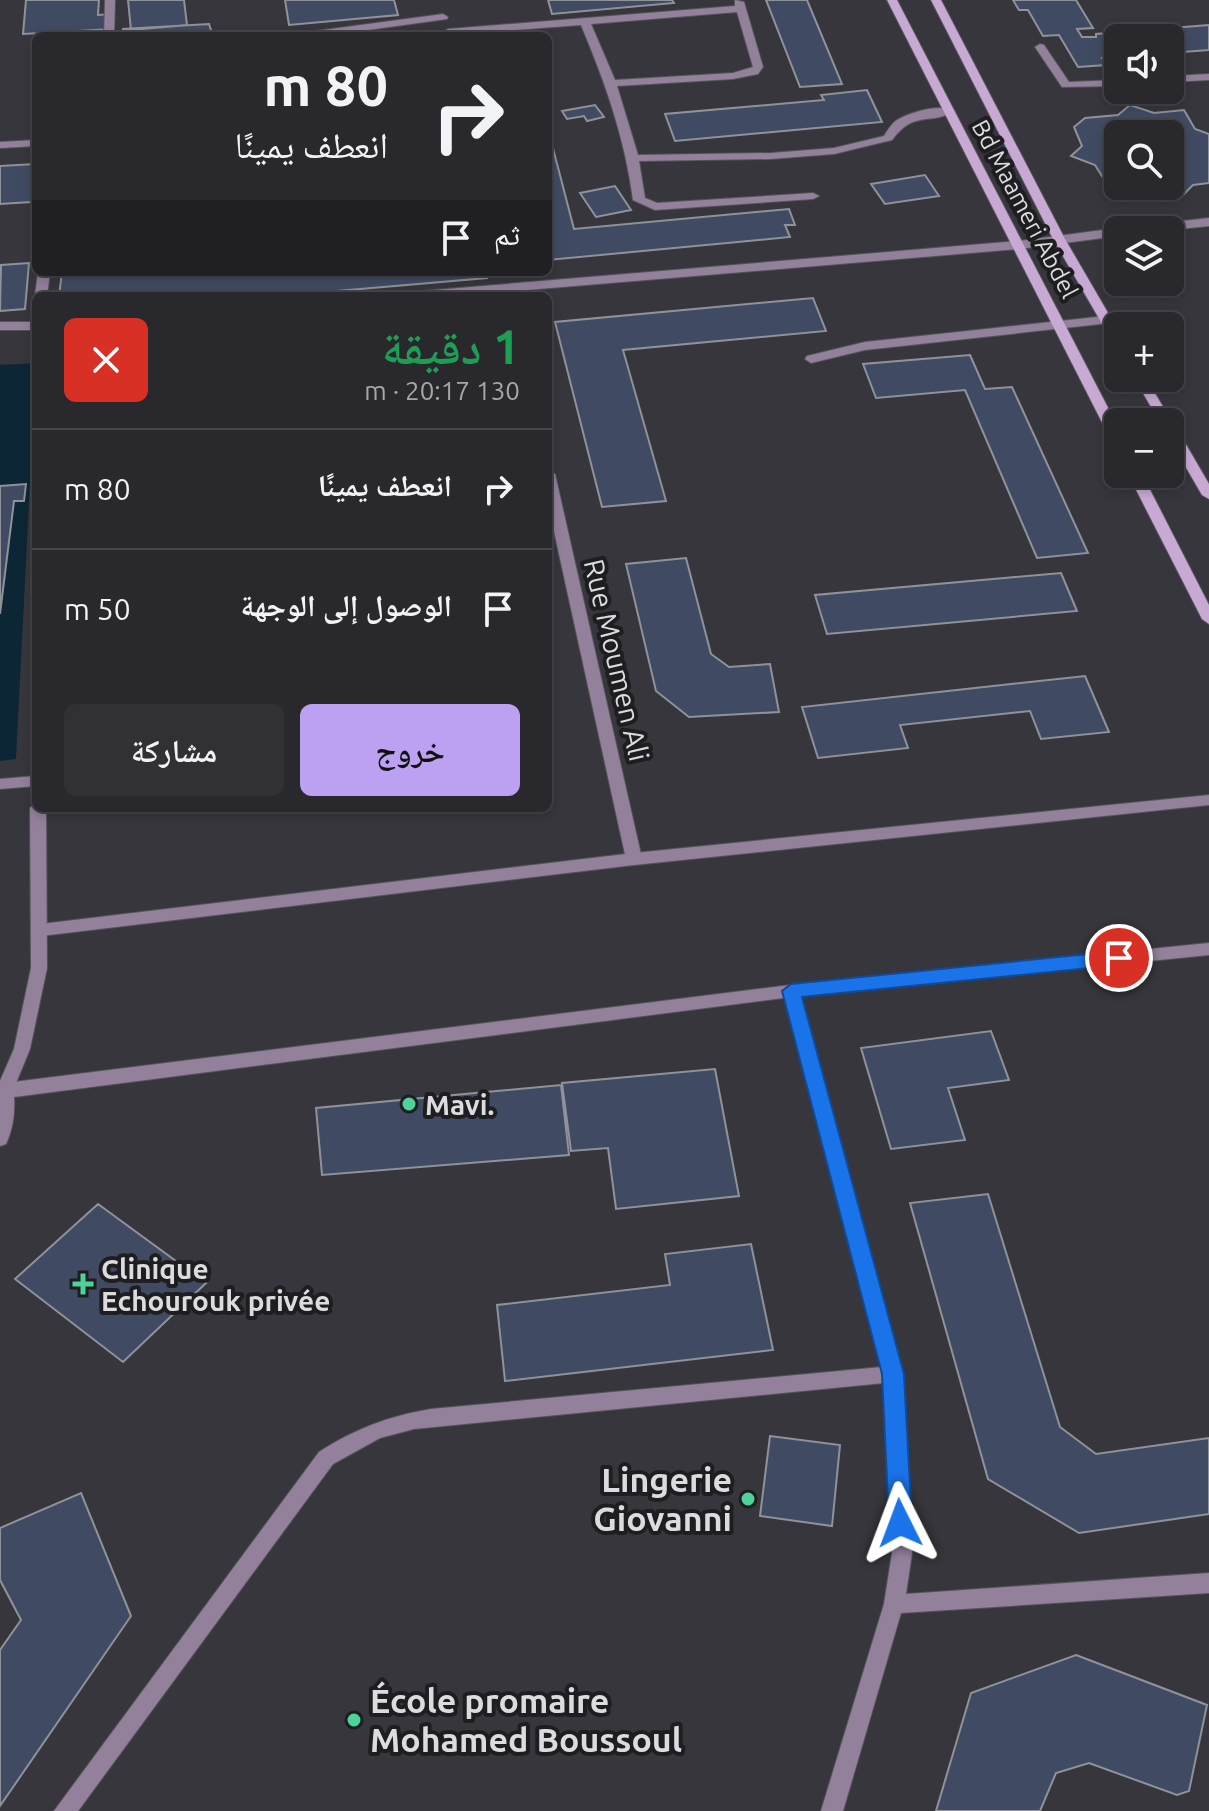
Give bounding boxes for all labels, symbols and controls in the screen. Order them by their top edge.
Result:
map controls [1104,24,1184,488]
button: sound [1104,24,1184,104]
text: 80 m [263,54,388,117]
icon: right [416,64,520,168]
street label: Bd Maameri Abdel [967,115,1083,303]
button: search [1104,120,1184,200]
text: انعطف يمينًا [235,124,388,165]
icon: arrive [434,216,478,260]
button: layers [1104,216,1184,296]
text: ثم [494,217,520,251]
button: + [1104,312,1184,392]
button: close [64,318,148,402]
text: 1 دقيقة [382,319,520,373]
text: 130 m · 20:17 [364,376,520,405]
button: − [1104,408,1184,488]
icon: right [476,467,520,511]
text: انعطف يمينًا [318,468,452,502]
text: 80 m [64,472,131,506]
street label: Rue Moumen Ali [579,556,655,764]
icon: arrive [476,587,520,631]
text: الوصول إلى الوجهة [241,588,452,622]
text: 50 m [64,592,131,626]
button: مشاركة [64,704,284,796]
button: خروج [300,704,520,796]
pin [1085,924,1153,992]
icon: arrive [1097,936,1141,980]
place label: Mavi. [425,1089,495,1120]
marker: Mavi. [400,1095,418,1113]
place label: Clinique Echourouk privée [101,1253,330,1316]
marker: Clinique Echourouk privée [72,1273,94,1295]
place label: Lingerie Giovanni [593,1460,732,1537]
position arrow [858,1481,942,1565]
marker: Lingerie Giovanni [739,1490,757,1508]
place label: École promaire Mohamed Boussoul [370,1681,682,1758]
marker: École promaire Mohamed Boussoul [345,1711,363,1729]

